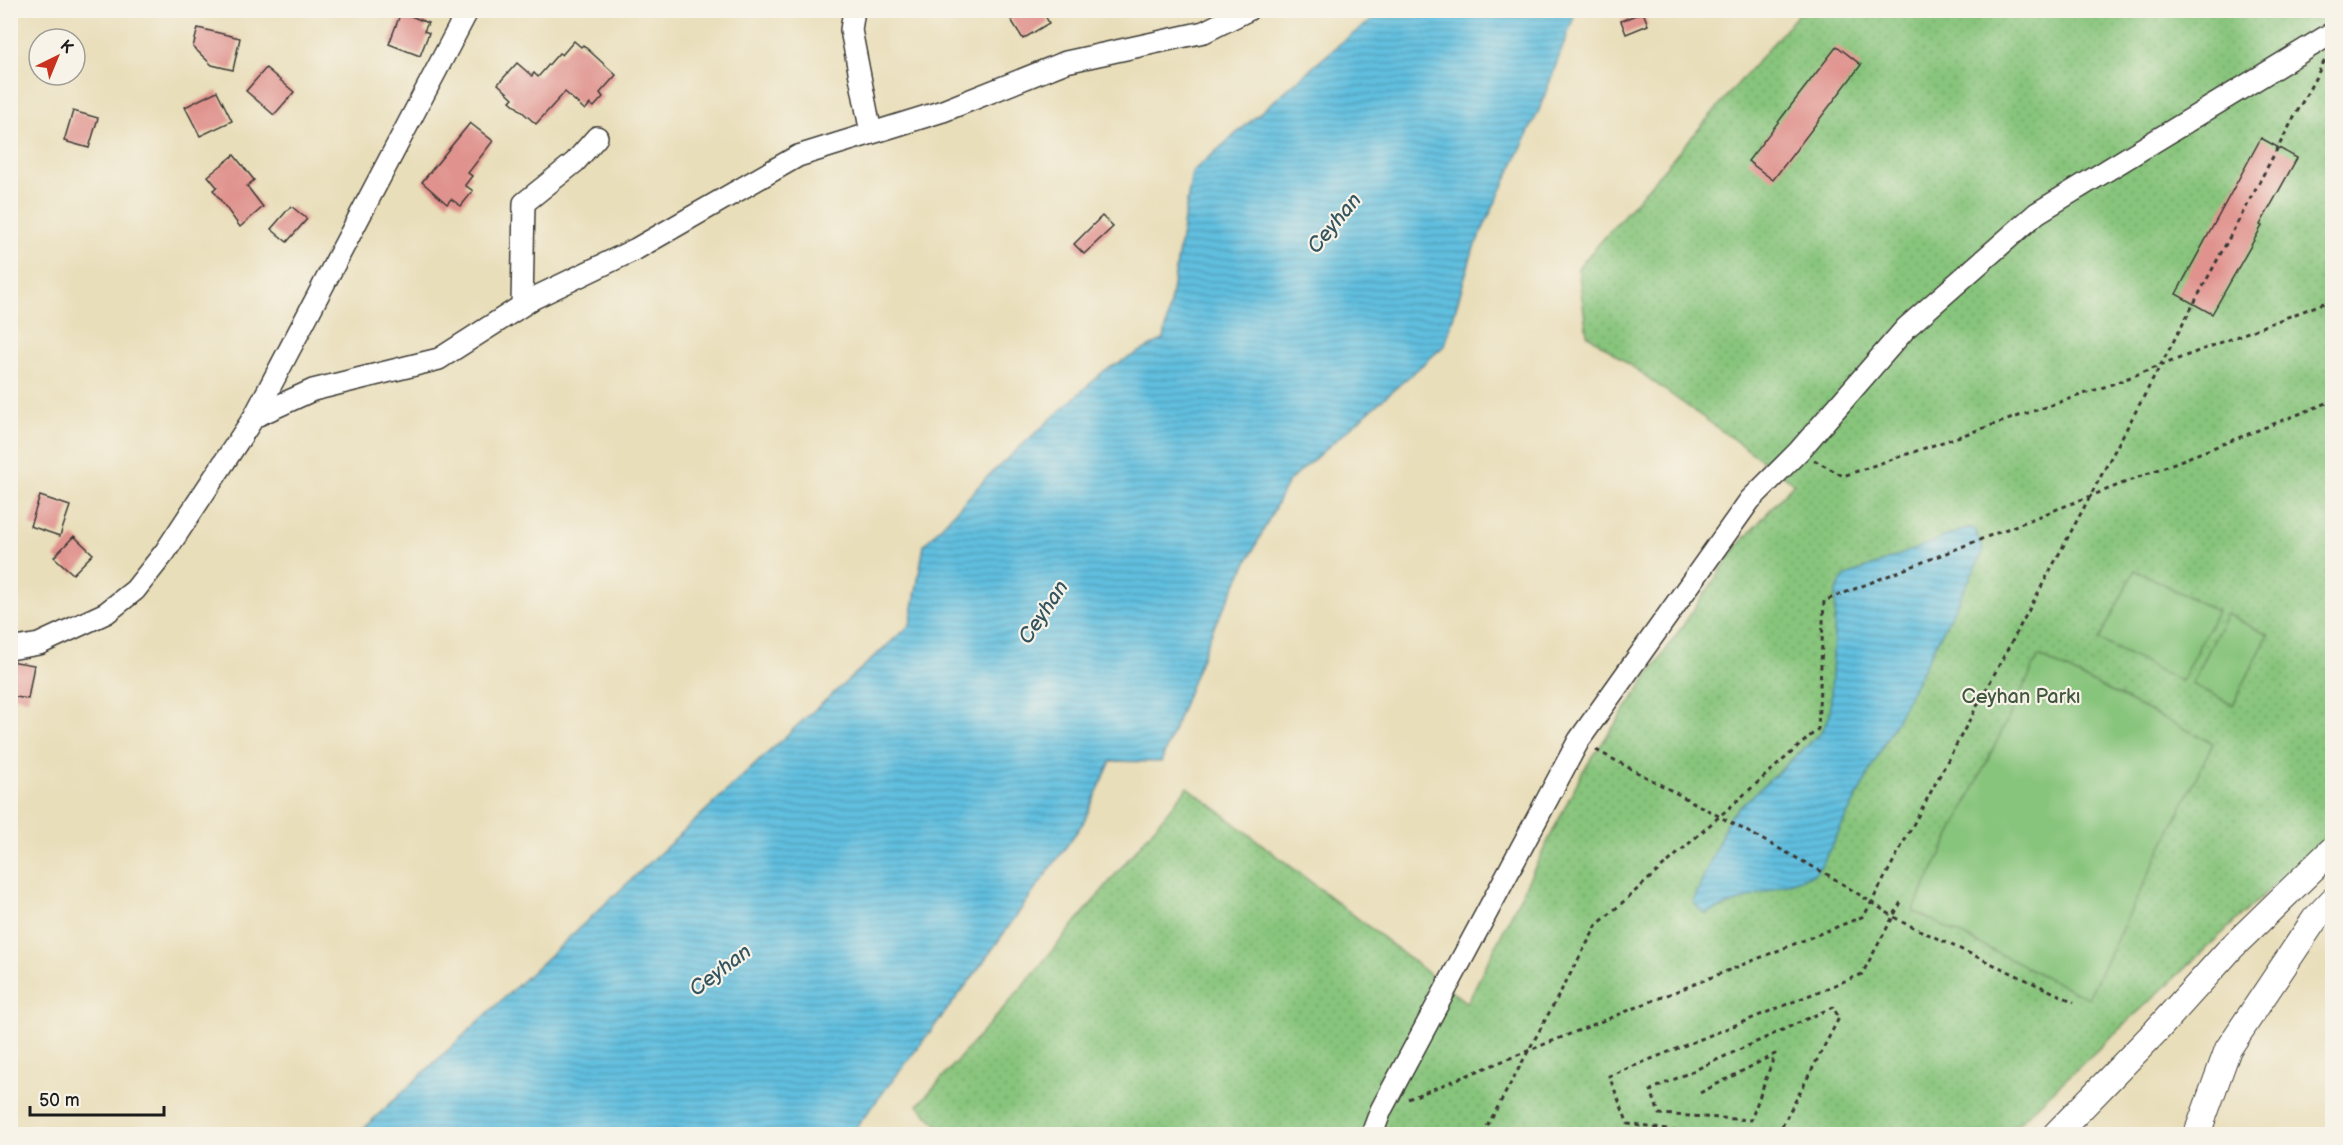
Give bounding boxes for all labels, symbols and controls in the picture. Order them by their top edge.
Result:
north arrow [27,27,87,87]
text: K [56,36,77,58]
water label: Ceyhan [1302,188,1367,259]
water label: Ceyhan [1013,576,1074,649]
park label: Ceyhan Parkı [1962,685,2080,709]
water label: Ceyhan [684,939,756,1002]
scale bar [30,1079,164,1117]
text: 50 m [39,1090,80,1111]

